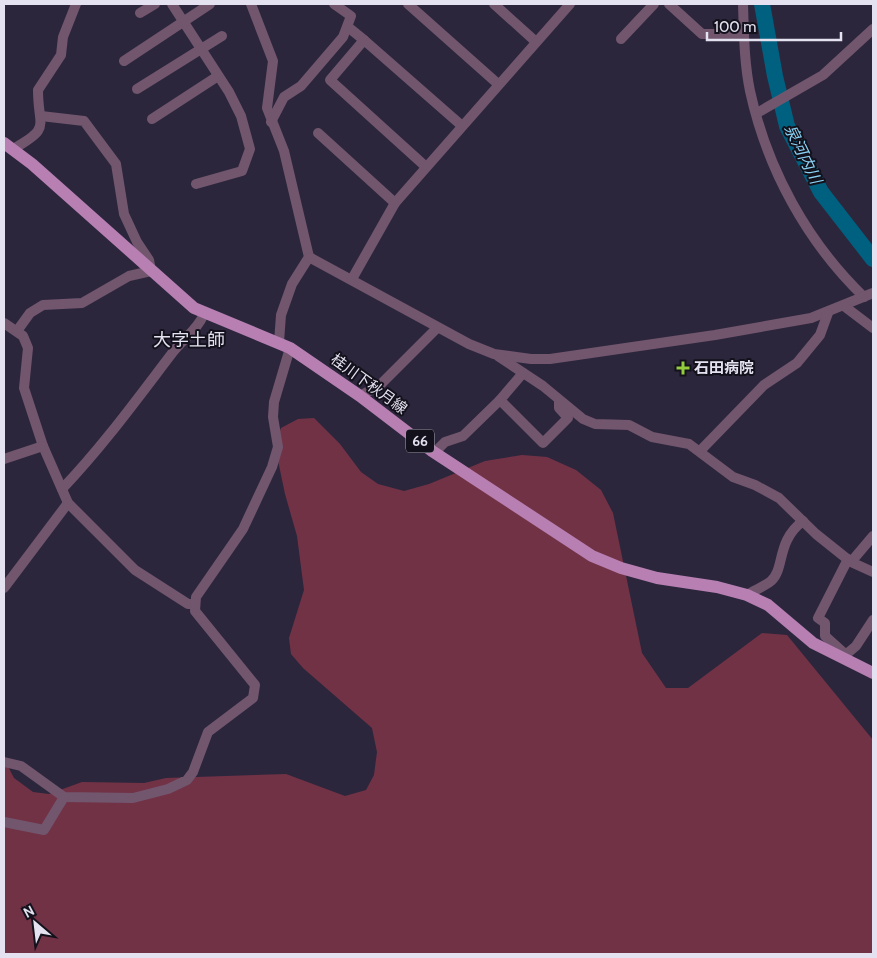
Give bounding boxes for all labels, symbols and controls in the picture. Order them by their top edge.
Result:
scale bar [707,10,841,42]
text: 100 m [714,18,756,36]
water label: 泉河内川 [780,121,826,189]
district label: 大字土師 [153,329,225,351]
street label: 桂川下秋月線 [327,350,411,418]
place label: 石田病院 [694,359,754,377]
marker: 石田病院 [676,361,690,375]
road number: 66 [406,430,434,452]
north arrow [10,898,60,948]
text: N [20,901,37,922]

